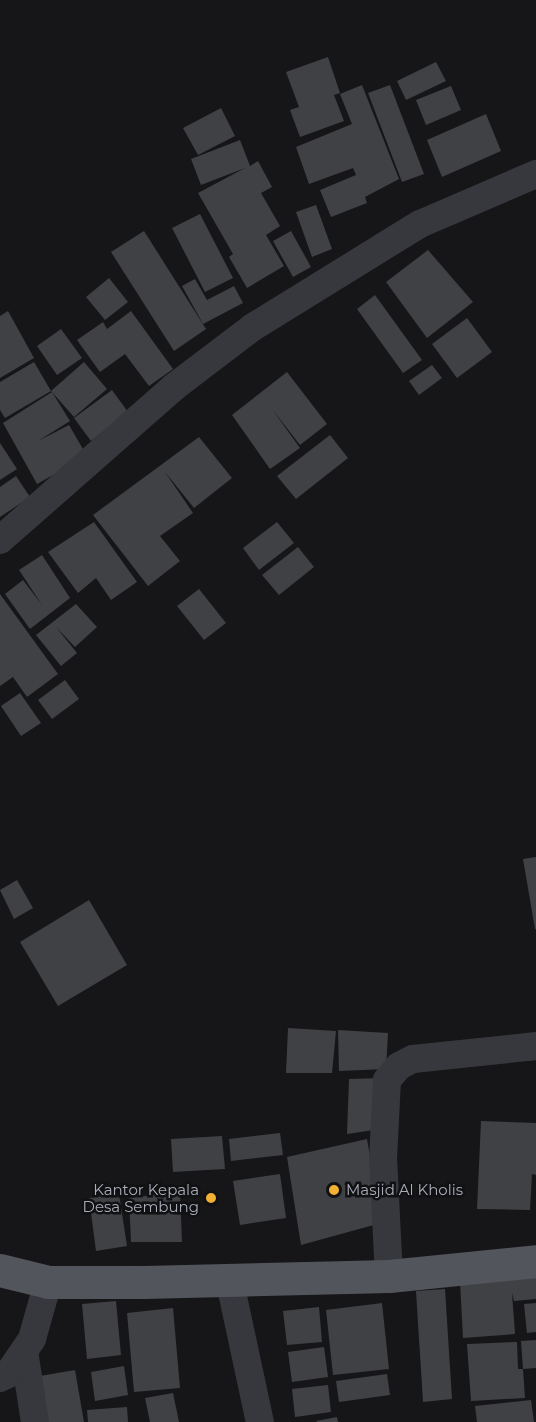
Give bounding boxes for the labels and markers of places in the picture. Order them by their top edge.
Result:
place label: Kantor Kepala Desa Sembung [83,1180,199,1215]
place label: Masjid Al Kholis [346,1181,463,1199]
marker: Masjid Al Kholis [327,1183,341,1197]
marker: Kantor Kepala Desa Sembung [204,1191,218,1205]

